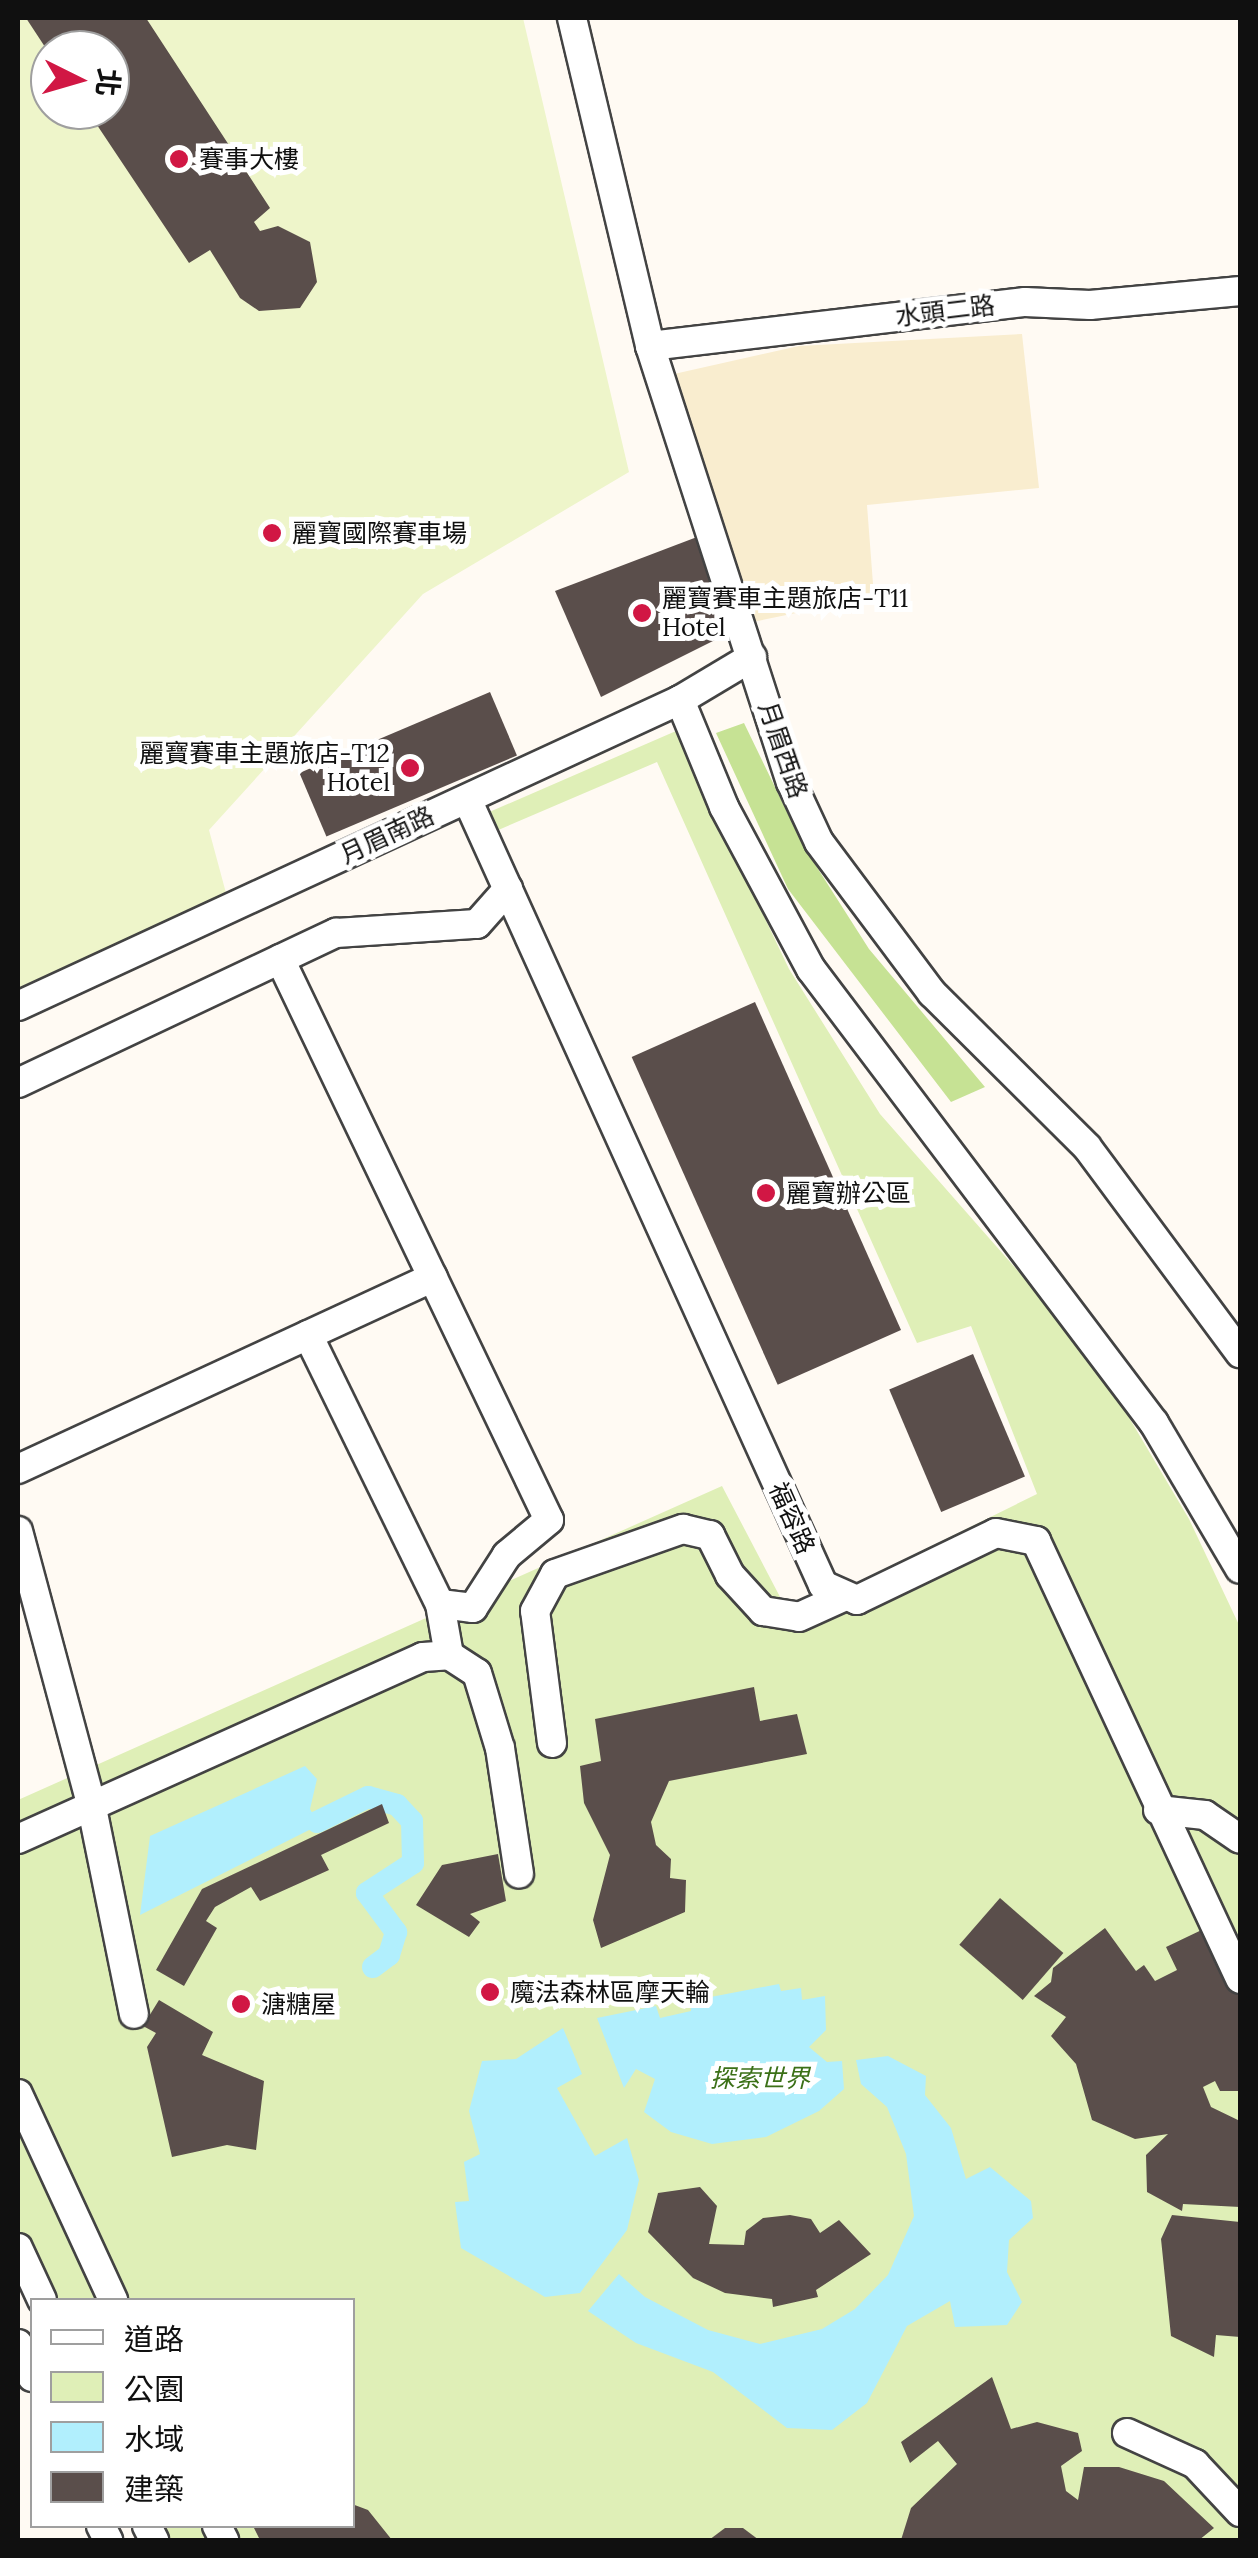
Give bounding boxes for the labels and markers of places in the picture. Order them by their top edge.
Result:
place label: 賽事大樓 [199,144,299,174]
marker: 賽事大樓 [168,148,190,170]
place label: 麗寶國際賽車場 [292,518,467,548]
marker: 麗寶國際賽車場 [261,522,283,544]
place label: 麗寶賽車主題旅店-T11 Hotel [662,584,907,643]
marker: 麗寶賽車主題旅店-T11 Hotel [631,602,653,624]
place label: 麗寶賽車主題旅店-T12 Hotel [141,739,390,798]
marker: 麗寶賽車主題旅店-T12 Hotel [399,757,421,779]
place label: 麗寶辦公區 [786,1178,911,1208]
marker: 麗寶辦公區 [755,1182,777,1204]
place label: 魔法森林區摩天輪 [510,1977,710,2007]
marker: 魔法森林區摩天輪 [479,1981,501,2003]
place label: 溏糖屋 [261,1989,336,2019]
marker: 溏糖屋 [230,1993,252,2015]

